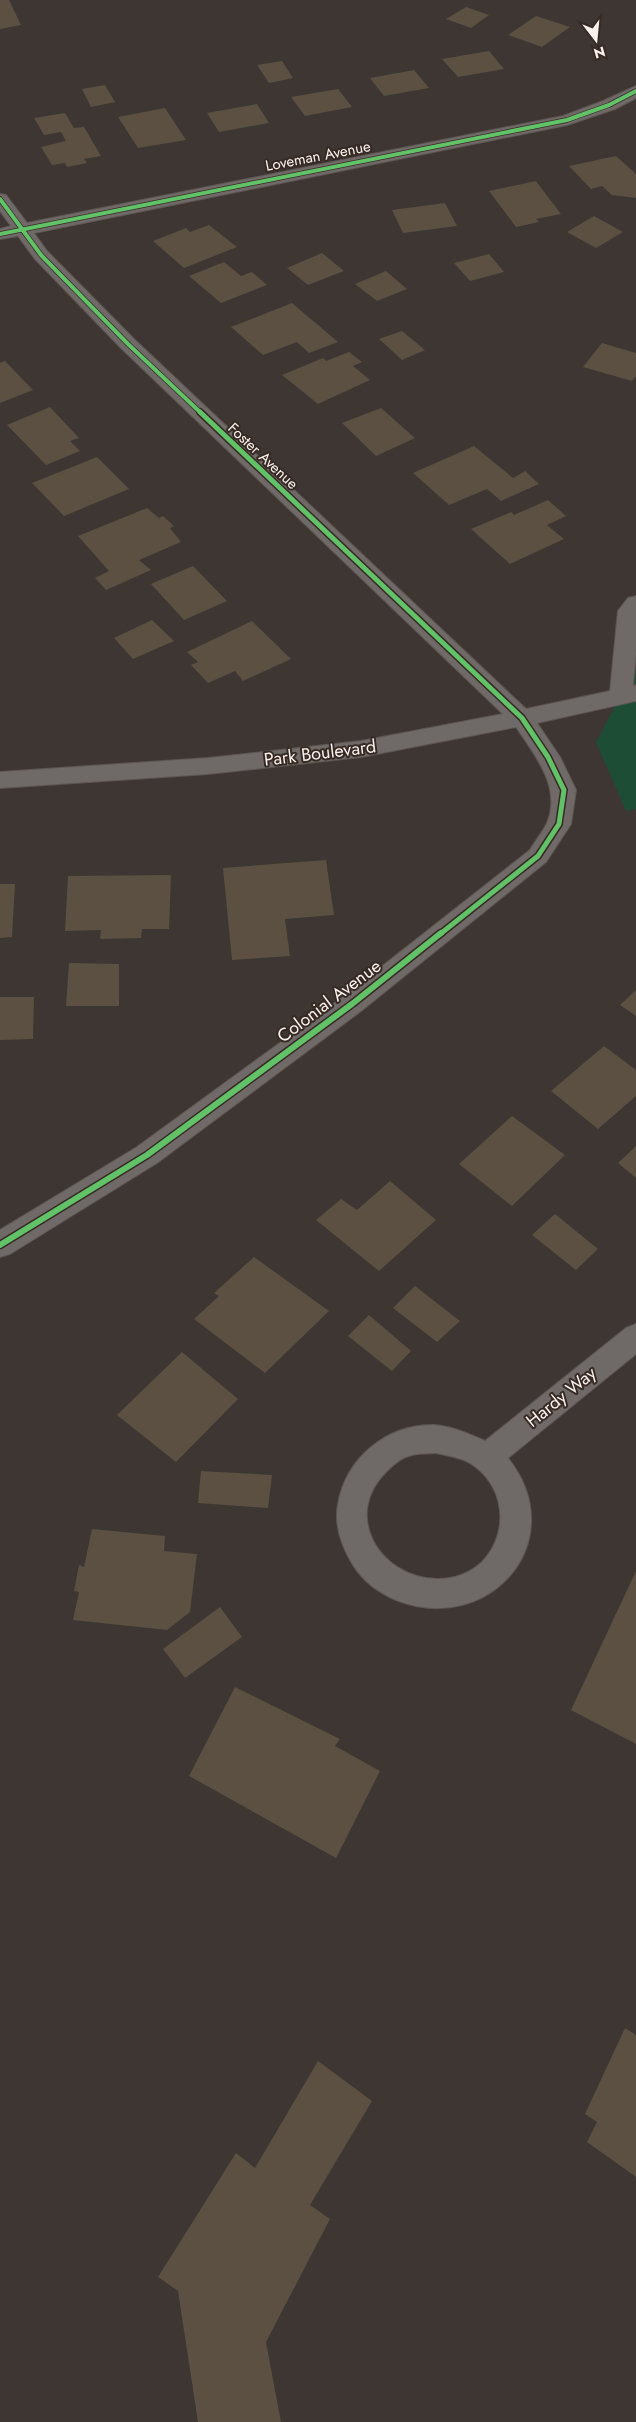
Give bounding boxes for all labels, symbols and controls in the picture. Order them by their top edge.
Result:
north arrow [571,15,621,65]
text: N [591,41,608,64]
street label: Loveman Avenue [263,135,373,177]
street label: Foster Avenue [223,418,303,495]
street label: Park Boulevard [262,733,378,773]
street label: Colonial Avenue [271,953,387,1049]
street label: Hardy Way [520,1360,602,1433]

